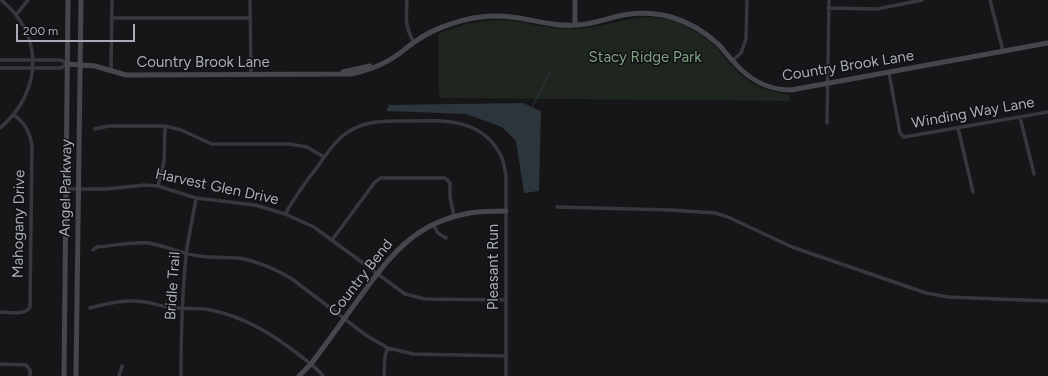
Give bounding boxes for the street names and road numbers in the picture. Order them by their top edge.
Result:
street label: Country Brook Lane [781,47,915,85]
street label: Country Brook Lane [136,54,270,72]
street label: Winding Way Lane [910,93,1036,133]
street label: Angel Parkway [56,139,76,237]
street label: Harvest Glen Drive [154,165,280,209]
street label: Mahogany Drive [9,170,29,278]
street label: Pleasant Run [485,224,503,310]
street label: Country Bend [325,236,397,320]
street label: Bridle Trail [162,251,184,321]

